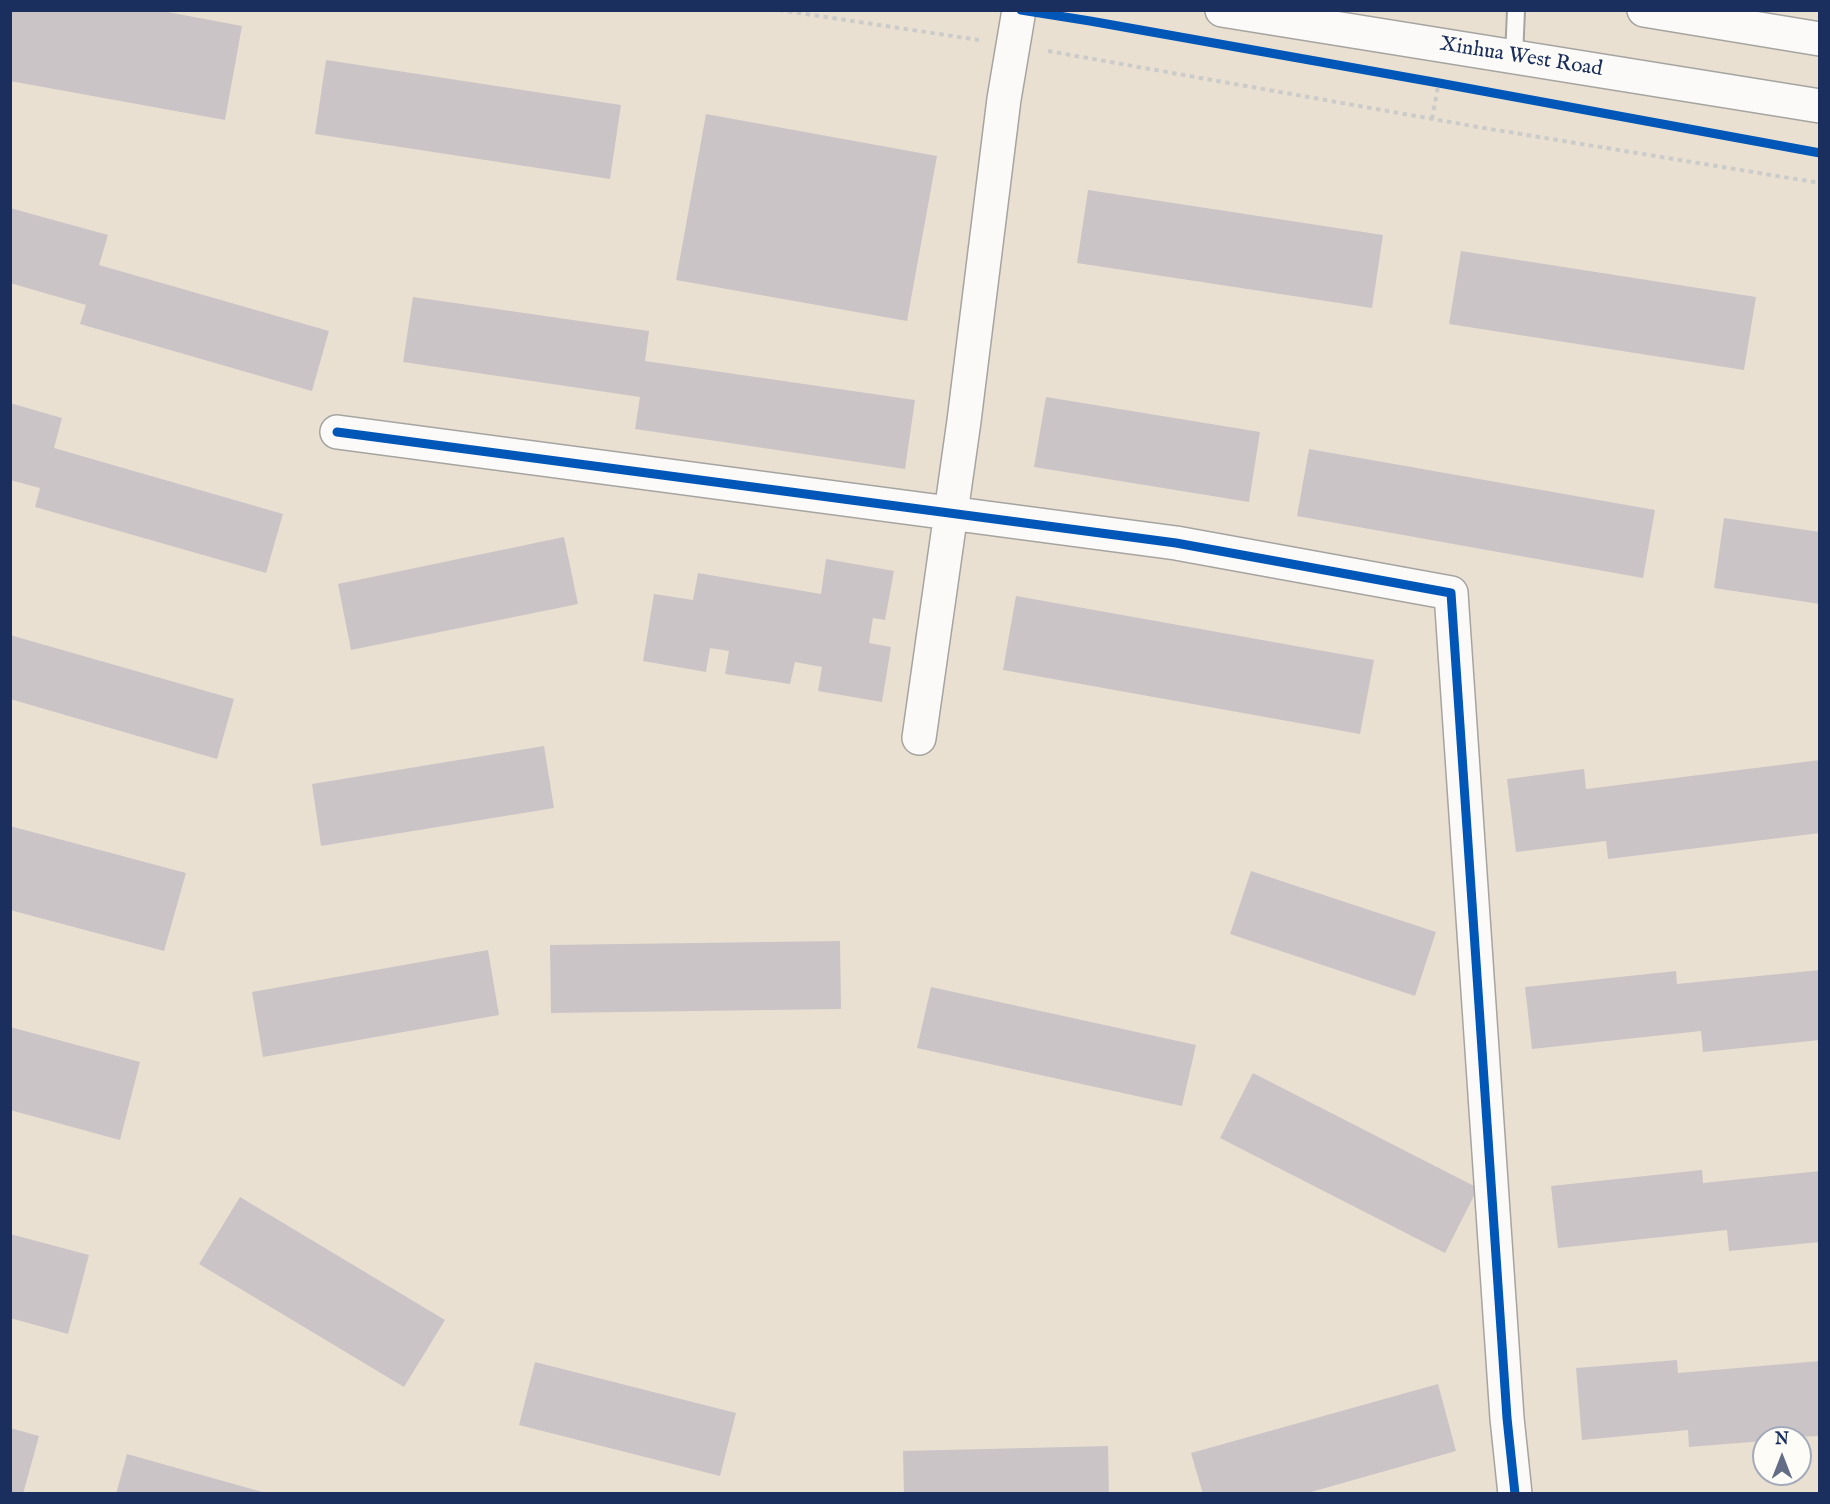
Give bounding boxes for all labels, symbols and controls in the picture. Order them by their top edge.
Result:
street label: Xinhua West Road [1438,33,1604,83]
north arrow [1752,1426,1812,1486]
text: N [1775,1430,1789,1450]

